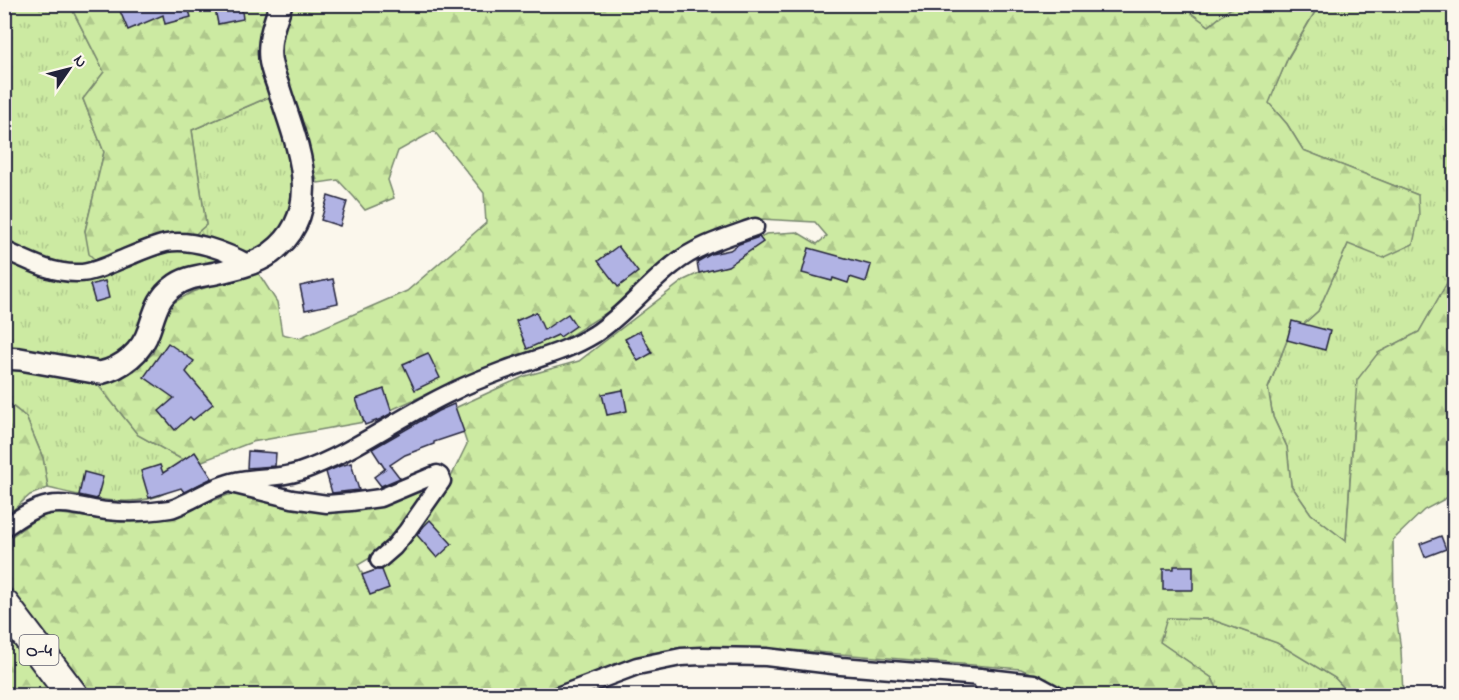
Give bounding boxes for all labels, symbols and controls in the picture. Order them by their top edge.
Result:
north arrow [39,39,99,99]
text: N [67,50,93,73]
road number: O-4 [20,635,58,665]

